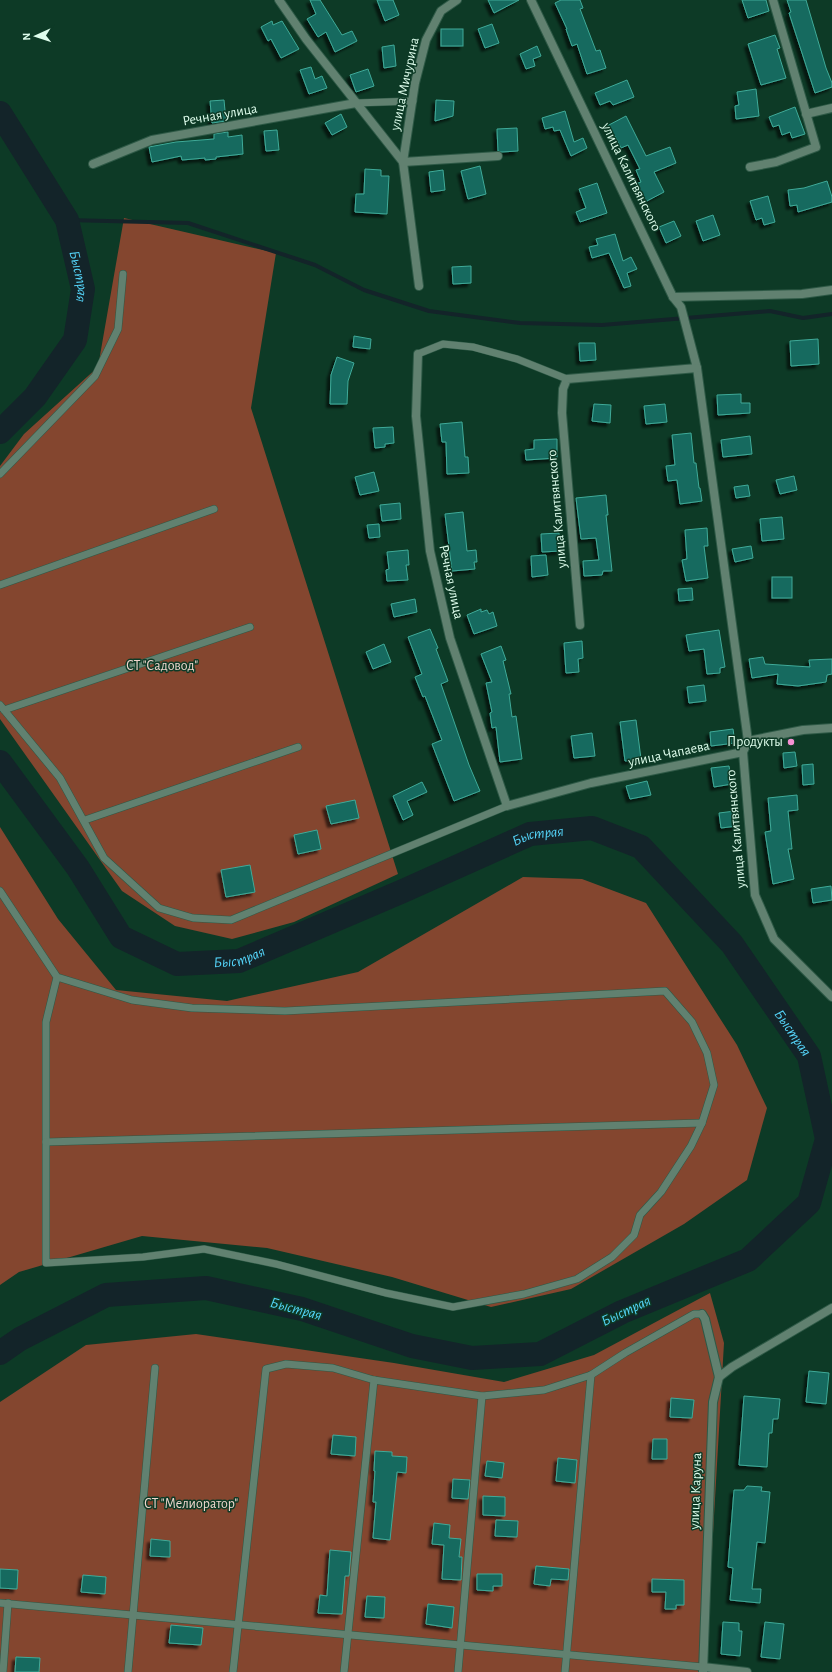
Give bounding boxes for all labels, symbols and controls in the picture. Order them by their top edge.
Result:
north arrow [16,16,56,56]
text: N [21,32,32,41]
street label: улица Мичурина [388,36,422,133]
street label: Речная улица [182,101,259,128]
street label: улица Калитвянского [598,120,663,234]
water label: Быстрая [67,249,91,303]
street label: улица Калитвянского [545,449,569,570]
street label: Речная улица [436,544,466,621]
park label: СТ "Садовод" [126,659,198,673]
place label: Продукты [727,735,783,749]
marker: Продукты [786,737,796,747]
street label: улица Чапаева [626,738,712,770]
street label: улица Калитвянского [724,769,748,890]
water label: Быстрая [510,823,564,849]
water label: Быстрая [213,943,267,970]
water label: Быстрая [772,1007,814,1059]
water label: Быстрая [599,1293,653,1329]
water label: Быстрая [269,1295,323,1323]
street label: улица Каруна [688,1452,704,1531]
park label: СТ "Мелиоратор" [144,1497,238,1511]

